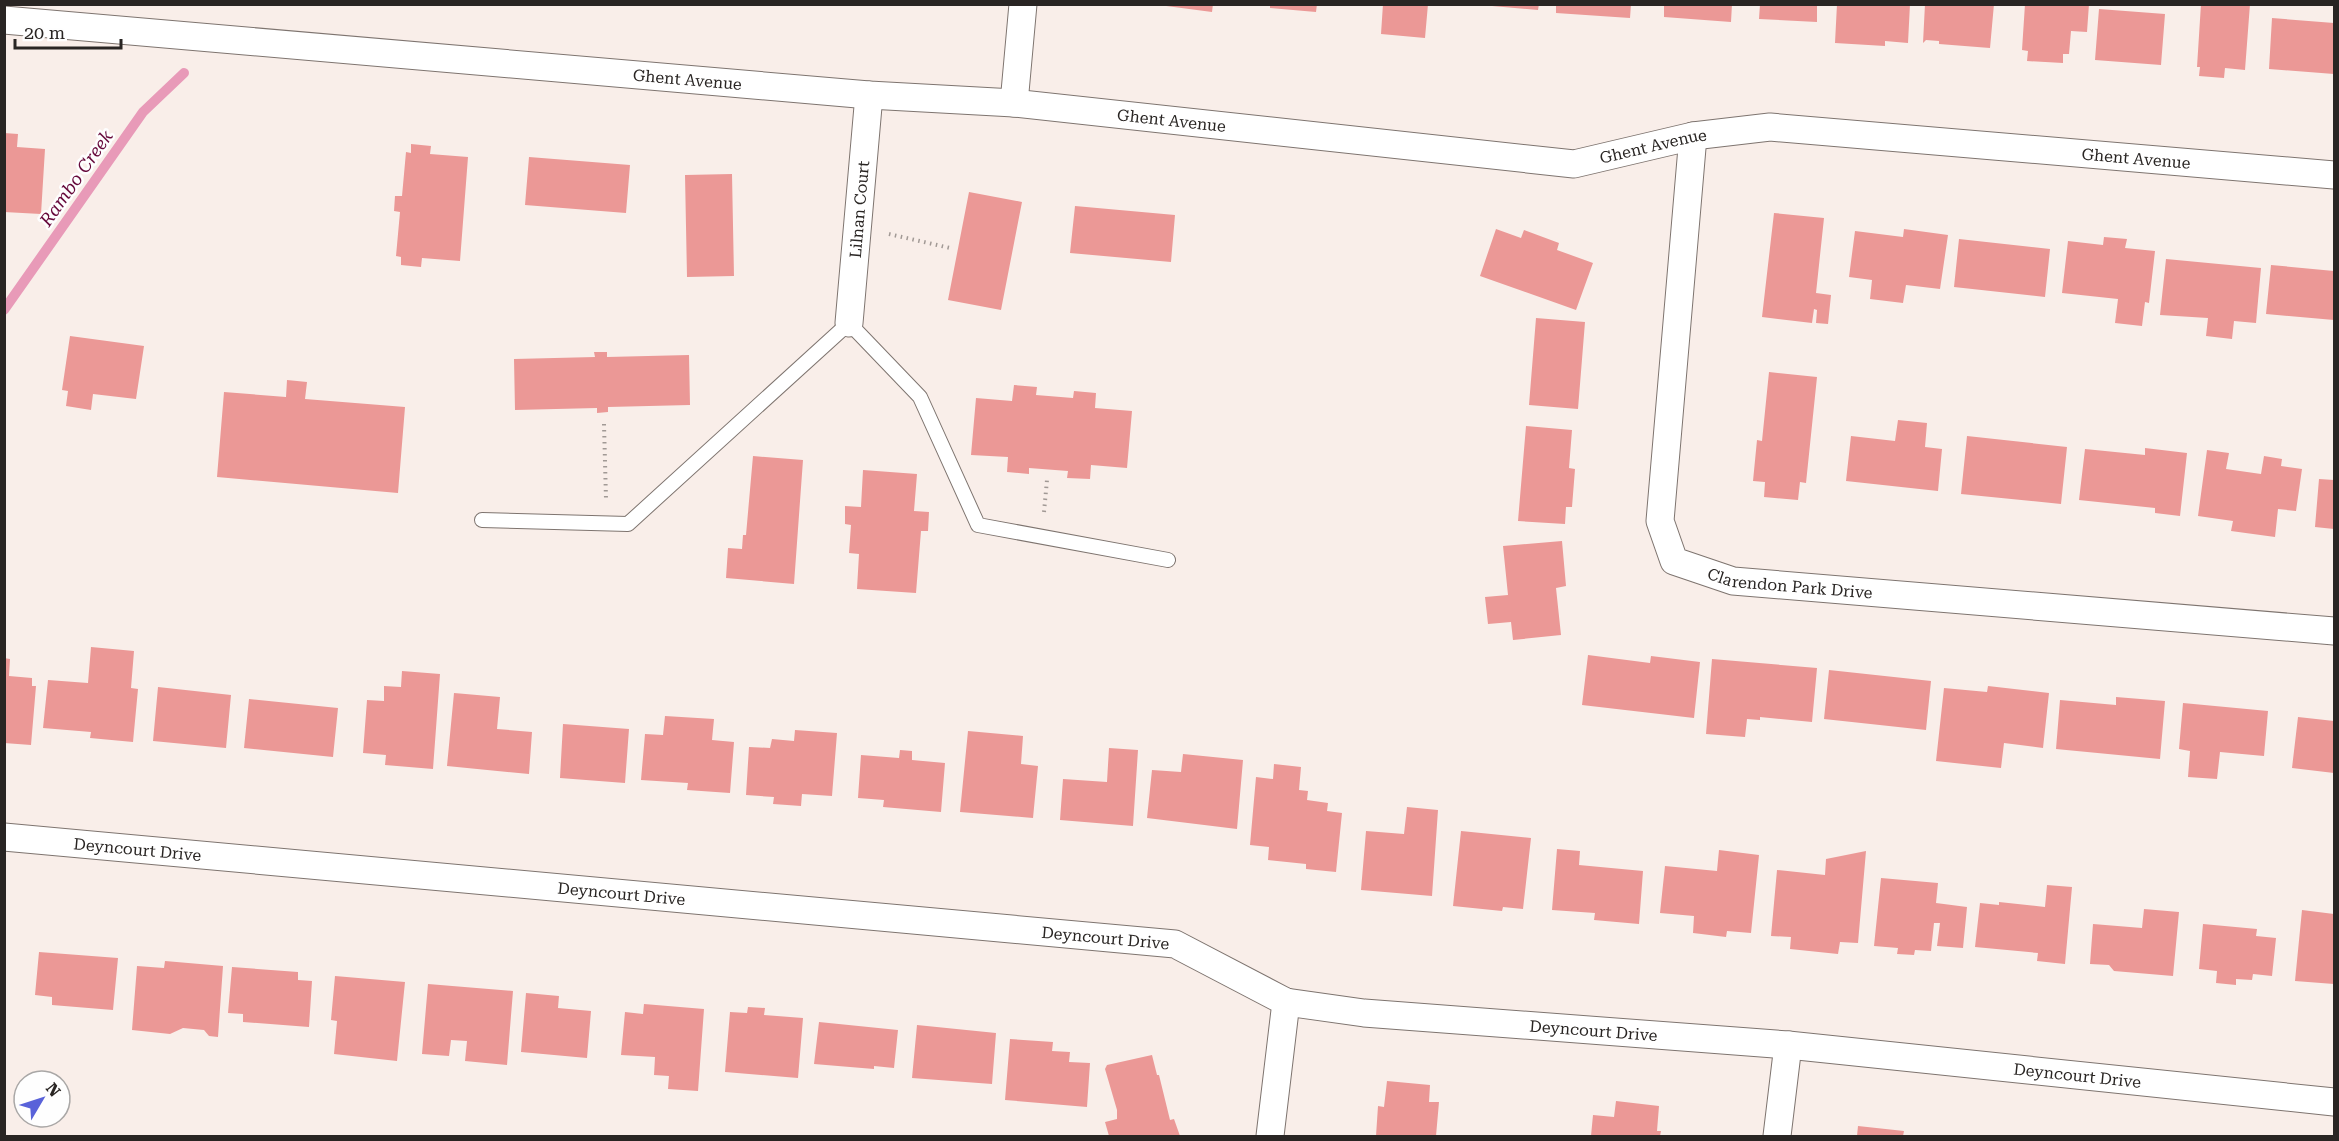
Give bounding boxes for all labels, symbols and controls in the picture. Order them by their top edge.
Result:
scale bar [15,12,122,50]
text: 20 m [24,22,65,43]
street label: Ghent Avenue [632,65,743,93]
street label: Ghent Avenue [1116,105,1227,136]
street label: Ghent Avenue [1598,125,1708,167]
water label: Rambo Creek [35,126,117,231]
street label: Ghent Avenue [2081,144,2192,172]
street label: Lilnan Court [845,160,873,259]
street label: Clarendon Park Drive [1705,564,1874,602]
street label: Deyncourt Drive [73,834,202,865]
street label: Deyncourt Drive [557,878,686,909]
street label: Deyncourt Drive [1041,922,1170,953]
street label: Deyncourt Drive [1529,1016,1658,1045]
street label: Deyncourt Drive [2013,1059,2142,1091]
north arrow [12,1069,72,1129]
text: N [42,1079,65,1101]

